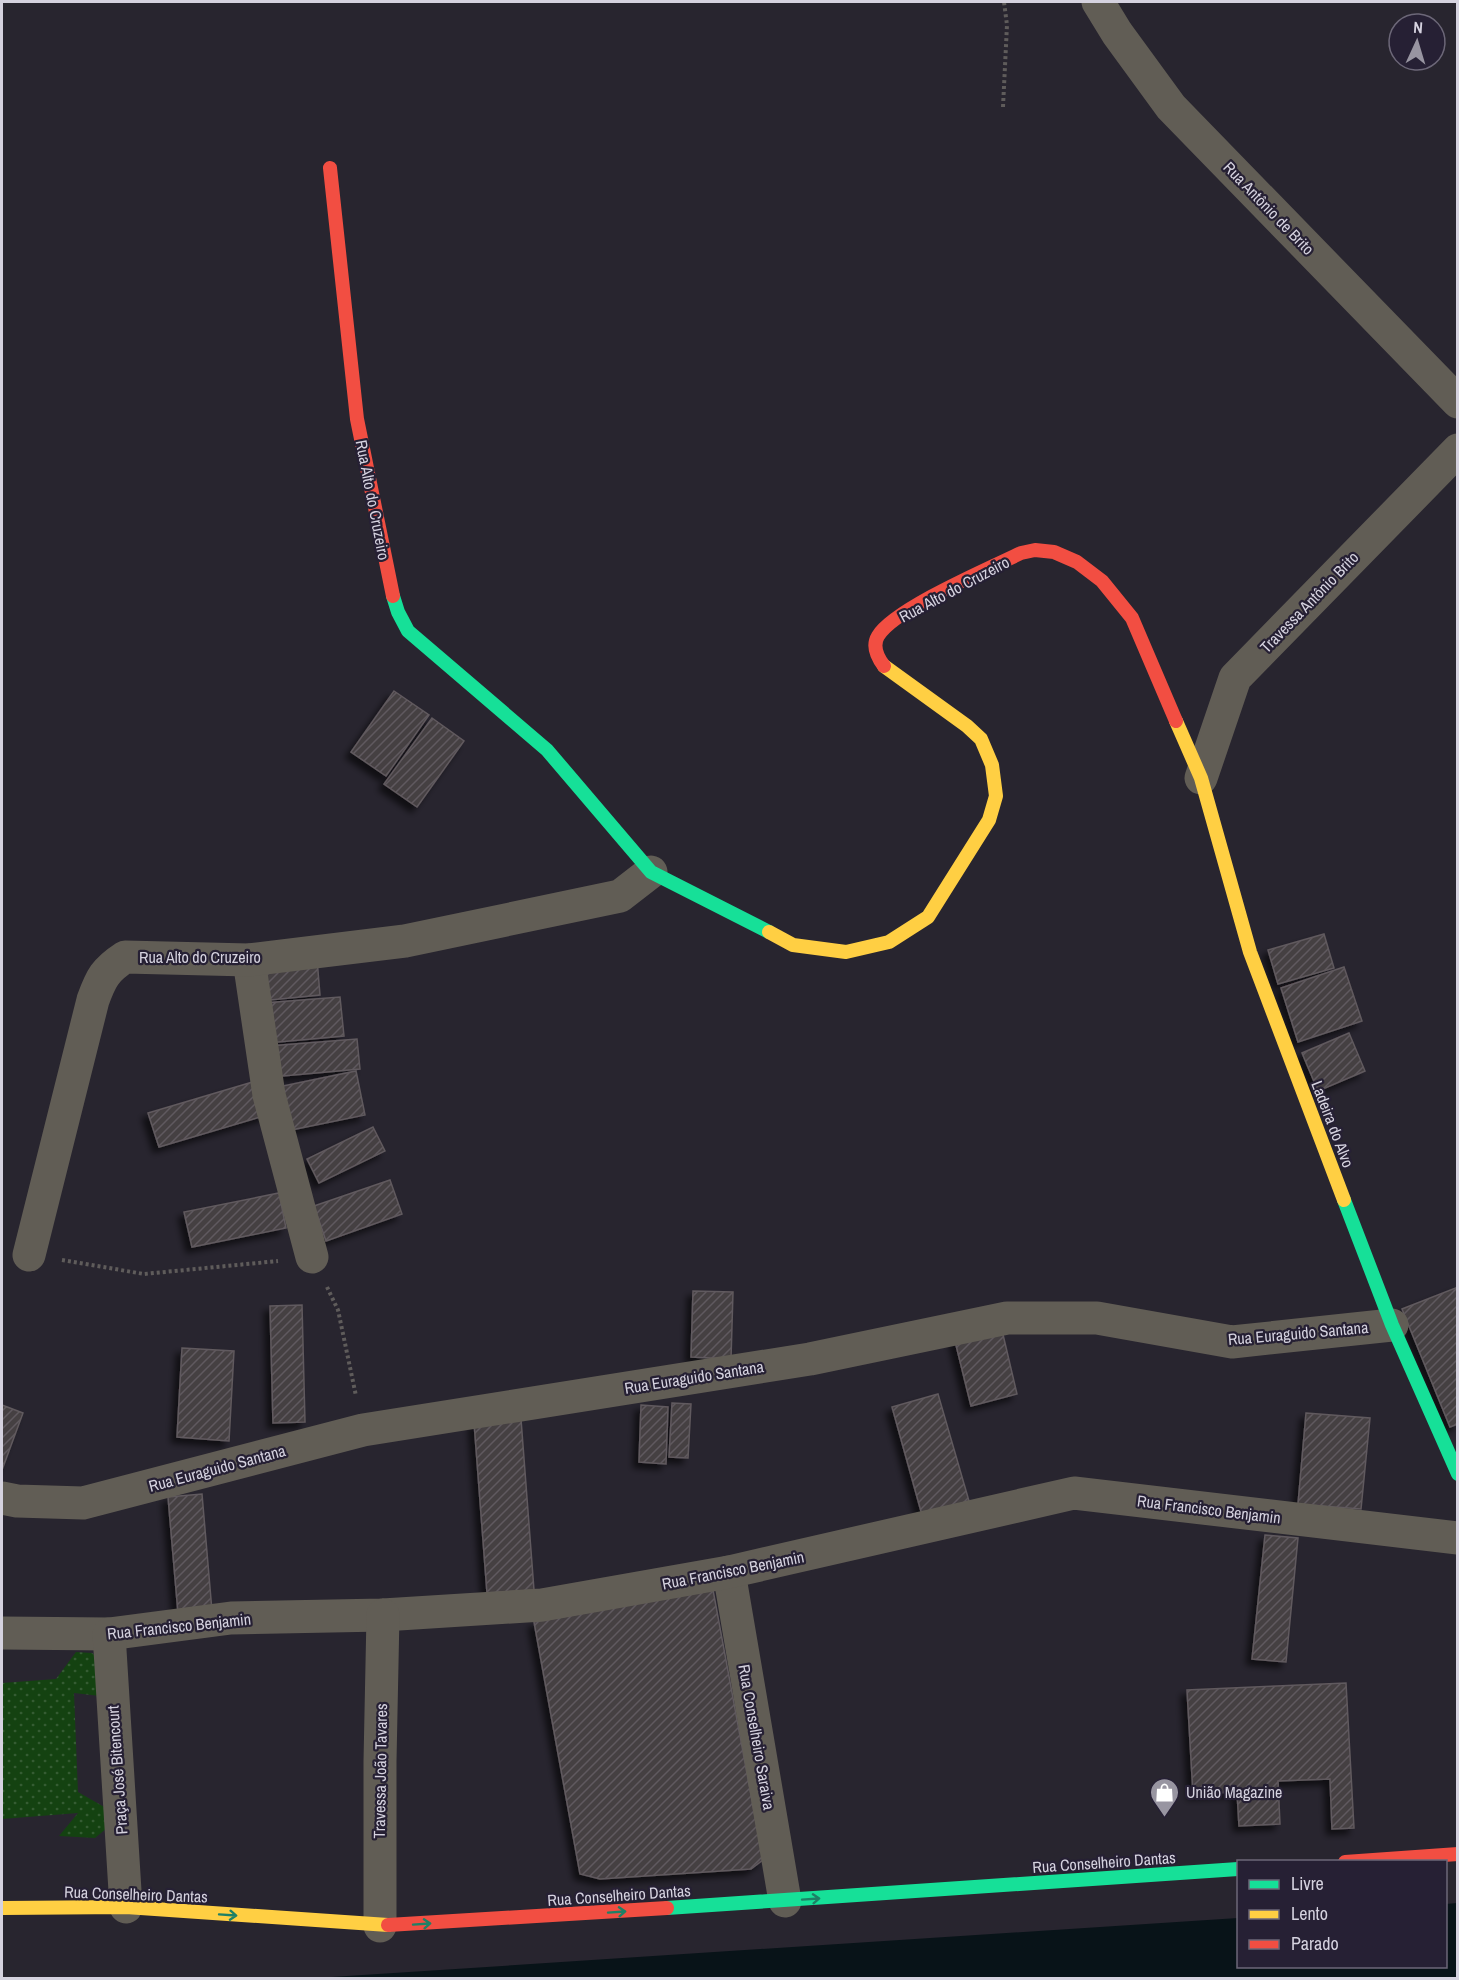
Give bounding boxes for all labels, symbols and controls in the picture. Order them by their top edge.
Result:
north arrow [1387,12,1447,72]
text: N [1413,16,1424,38]
street label: Rua Antônio de Brito [1219,157,1319,259]
street label: Rua Alto do Cruzeiro [351,438,395,562]
street label: Travessa Antônio Brito [1255,547,1363,657]
street label: Rua Alto do Cruzeiro [895,551,1013,627]
street label: Rua Alto do Cruzeiro [139,946,261,968]
street label: Ladeira do Alvo [1306,1077,1360,1171]
street label: Rua Euraguido Santana [1227,1316,1370,1350]
street label: Rua Euraguido Santana [623,1355,766,1399]
street label: Rua Euraguido Santana [146,1439,289,1497]
street label: Rua Francisco Benjamin [1136,1489,1282,1529]
street label: Rua Francisco Benjamin [660,1545,806,1595]
street label: Rua Francisco Benjamin [106,1608,252,1644]
street label: Rua Conselheiro Saraiva [733,1663,781,1812]
street label: Travessa João Tavares [368,1703,392,1839]
street label: Praça José Bitencourt [102,1704,132,1835]
shop icon: União Magazine [1149,1776,1181,1818]
place label: União Magazine [1186,1781,1282,1803]
street label: Rua Conselheiro Dantas [1032,1846,1176,1878]
legend [1237,1860,1447,1968]
text: Livre [1291,1871,1324,1896]
street label: Rua Conselheiro Dantas [547,1879,691,1911]
street label: Rua Conselheiro Dantas [64,1880,208,1908]
one-way arrow [801,1894,821,1905]
text: Lento [1291,1901,1328,1926]
one-way arrow [606,1906,626,1917]
one-way arrow [217,1910,237,1921]
one-way arrow [412,1918,432,1929]
text: Parado [1291,1931,1339,1956]

